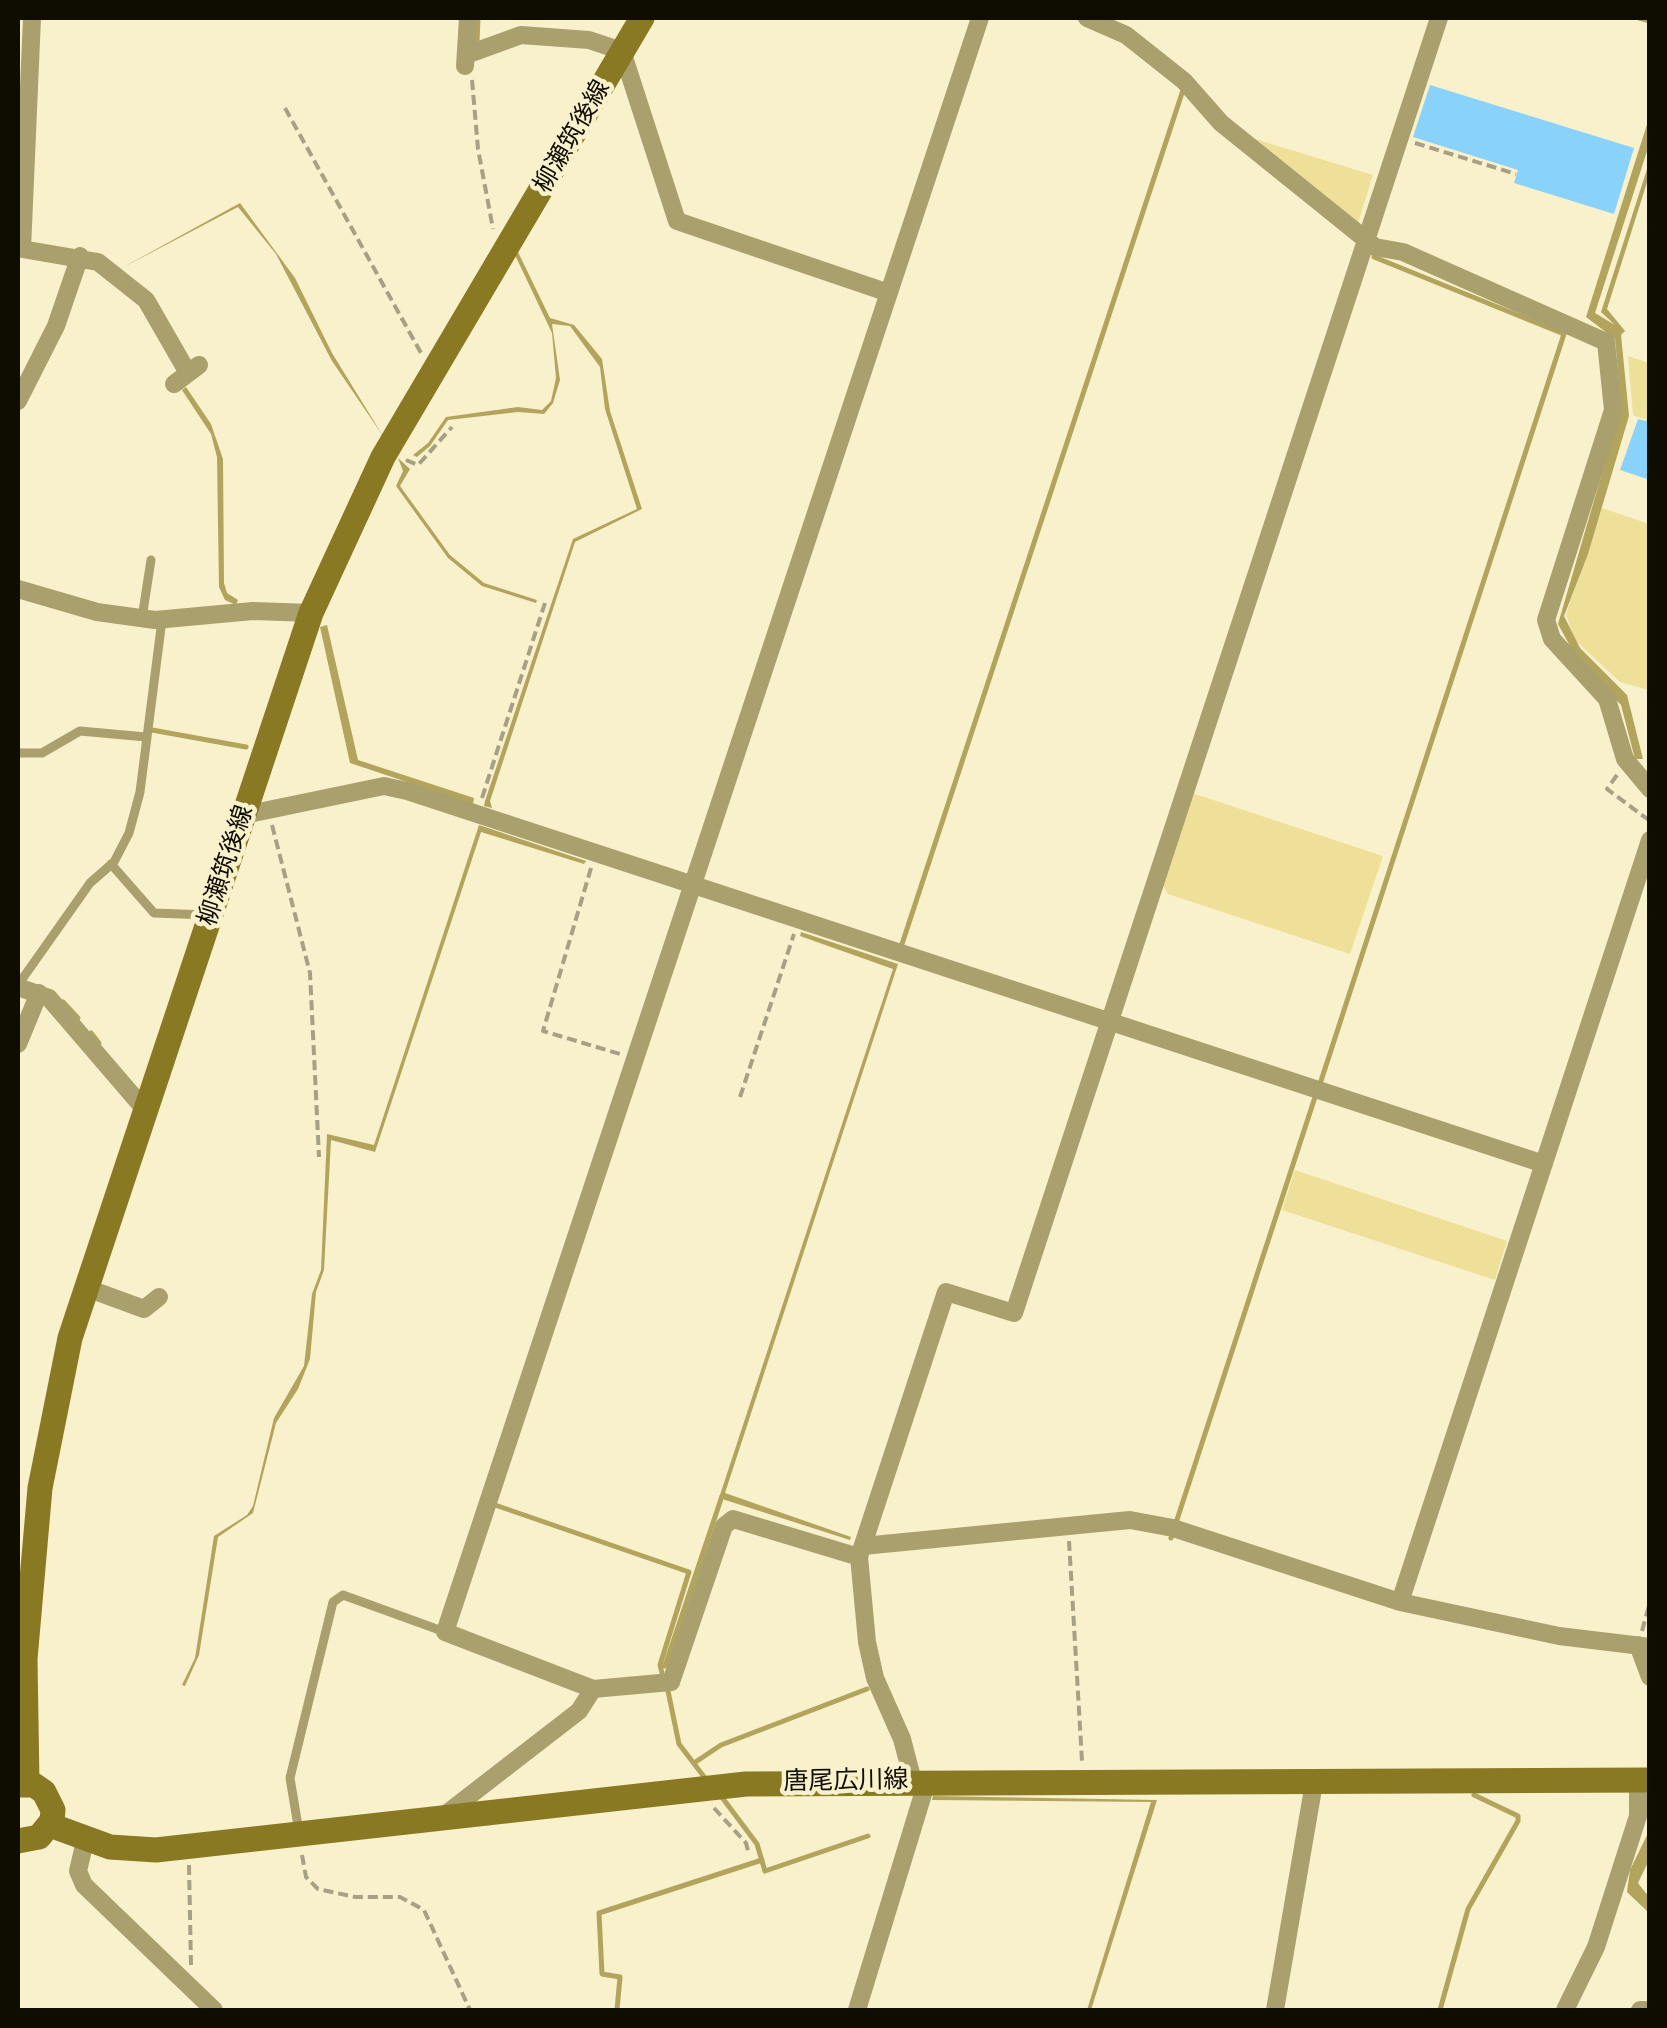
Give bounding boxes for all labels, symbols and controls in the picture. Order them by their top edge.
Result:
street label: 柳瀬筑後線 [529,75,617,199]
street label: 柳瀬筑後線 [193,802,261,930]
street label: 唐尾広川線 [783,1766,909,1798]

